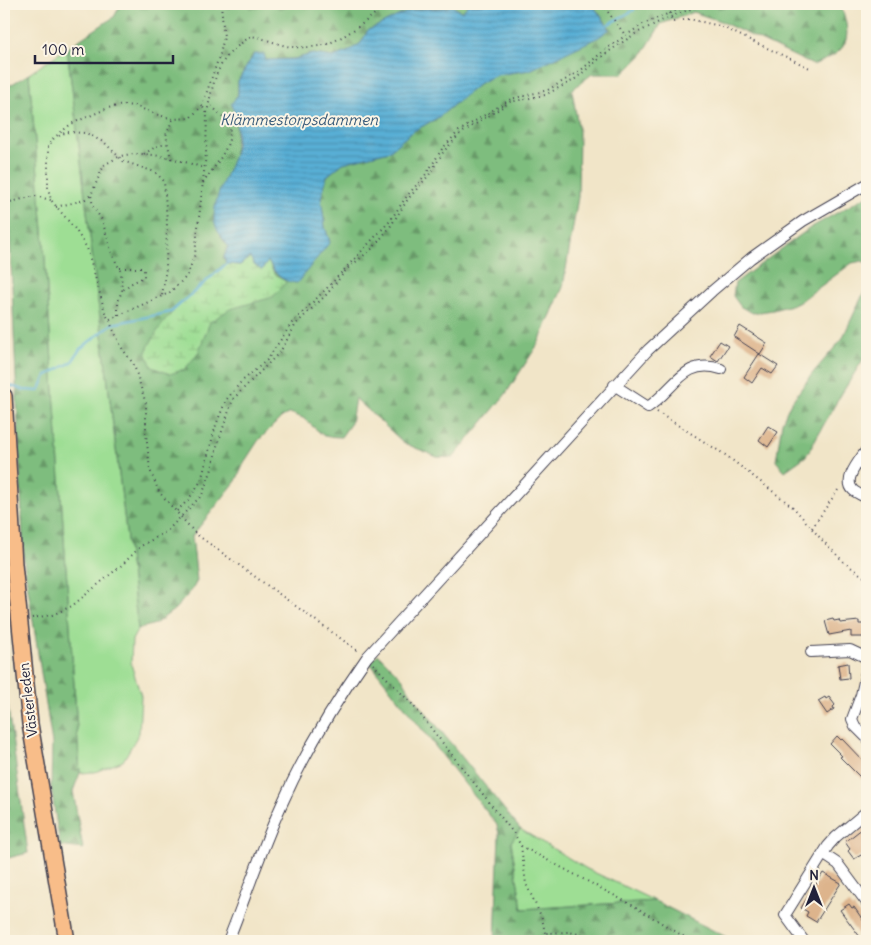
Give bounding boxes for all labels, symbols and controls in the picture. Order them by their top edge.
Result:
scale bar [35,32,172,64]
text: 100 m [42,40,84,59]
water label: Klämmestorpsdammen [220,110,378,129]
street label: Västerleden [15,662,41,738]
north arrow [788,862,838,912]
text: N [809,866,819,884]

